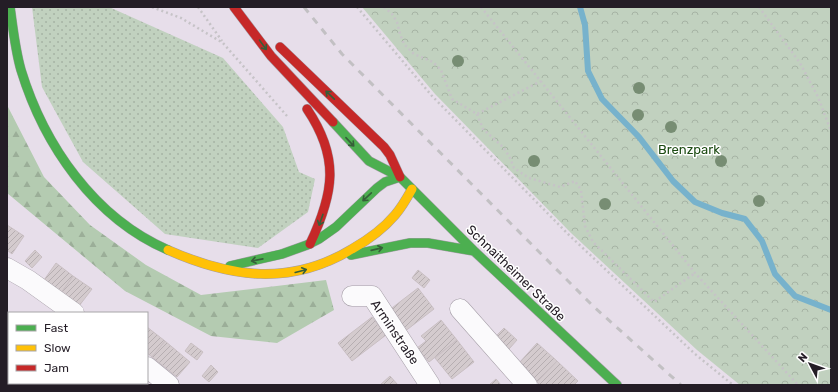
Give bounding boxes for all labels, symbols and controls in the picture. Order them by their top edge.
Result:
one-way arrow [259,40,267,51]
one-way arrow [326,91,336,100]
one-way arrow [346,137,355,147]
park label: Brenzpark [658,142,720,157]
one-way arrow [362,192,372,201]
one-way arrow [317,213,324,226]
street label: Schnaitheimer Straße [463,222,569,324]
one-way arrow [370,245,383,253]
one-way arrow [251,256,264,264]
one-way arrow [294,267,307,274]
street label: Arminstraße [368,297,422,367]
legend [8,312,148,384]
text: Fast [44,321,68,335]
text: Slow [44,341,71,355]
north arrow [790,344,830,384]
text: N [795,350,810,365]
text: Jam [44,361,69,375]

